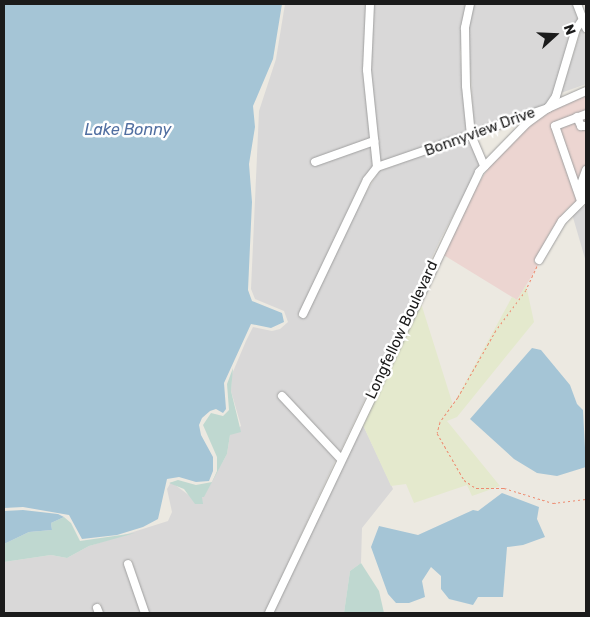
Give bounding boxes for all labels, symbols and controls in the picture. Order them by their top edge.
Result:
north arrow [530,10,580,60]
text: N [560,22,579,37]
street label: Bonnyview Drive [422,104,538,160]
water label: Lake Bonny [85,120,171,140]
street label: Longfellow Boulevard [362,258,442,402]

